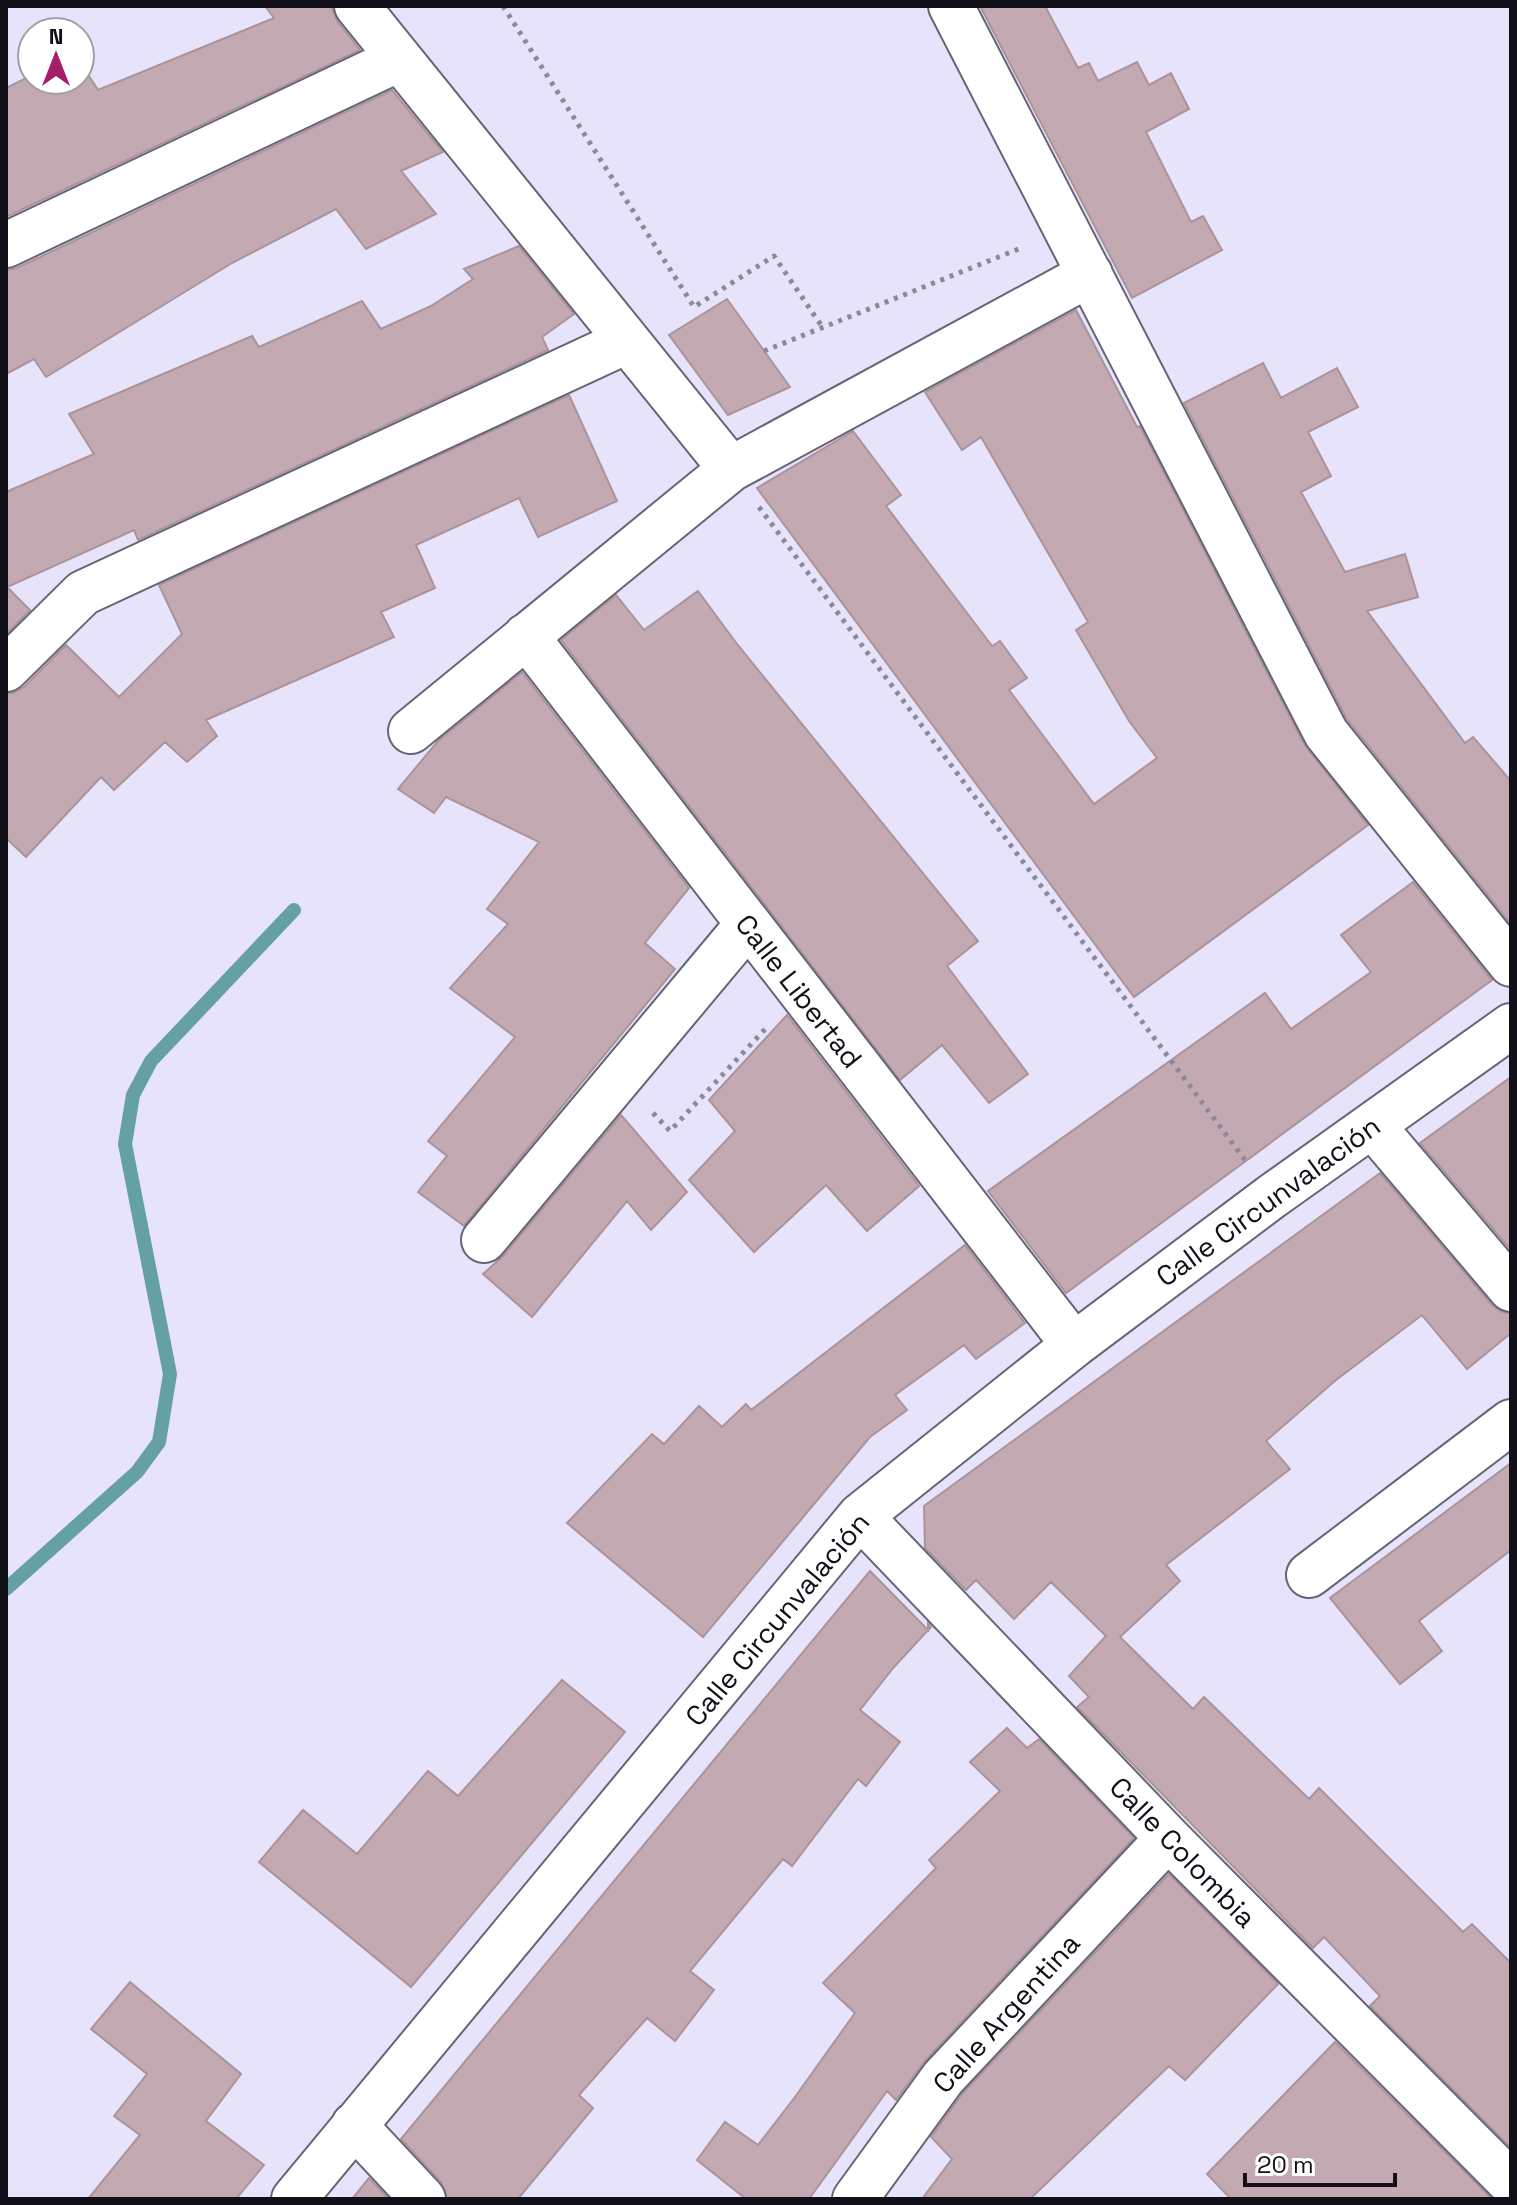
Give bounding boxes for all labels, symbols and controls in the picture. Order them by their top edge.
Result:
north arrow [16,16,96,96]
text: N [49,22,63,50]
street label: Calle Libertad [728,907,870,1075]
street label: Calle Circunvalación [1149,1108,1387,1294]
street label: Calle Circunvalación [677,1505,877,1733]
street label: Calle Colombia [1102,1769,1264,1935]
street label: Calle Argentina [925,1925,1087,2101]
scale bar [1245,2137,1395,2187]
text: 20 m [1257,2149,1314,2180]

